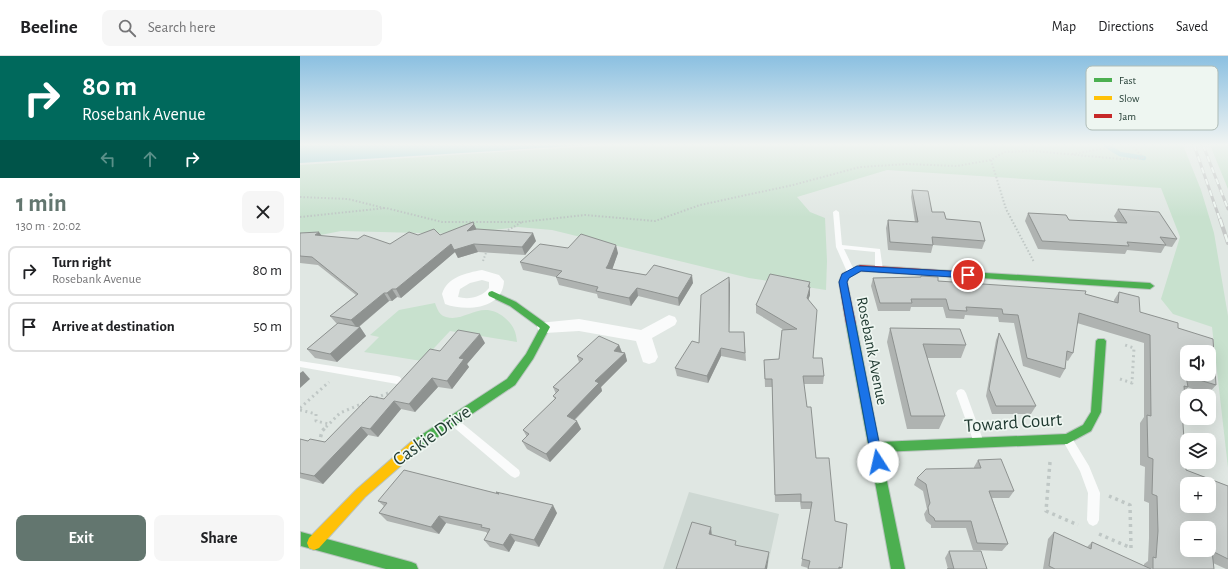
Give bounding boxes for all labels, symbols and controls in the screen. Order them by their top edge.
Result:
search box [102,10,382,46]
icon: search [116,17,138,39]
text: Beeline [20,18,78,37]
text: Search here [148,20,216,35]
text: Map [1052,20,1076,34]
text: Directions [1098,20,1154,34]
text: Saved [1176,20,1208,34]
legend [1086,66,1218,130]
icon: right [16,72,68,124]
text: 80 m [82,73,137,101]
text: Fast [1119,75,1137,86]
text: Slow [1119,93,1140,104]
text: Rosebank Avenue [82,106,205,124]
text: Jam [1119,111,1136,122]
icon: left [97,148,119,170]
icon: ahead [139,148,161,170]
icon: right [181,148,203,170]
button: close [242,191,284,233]
text: 1 min [16,192,67,216]
text: 130 m · 20:02 [16,220,81,233]
text: Turn right [52,255,111,270]
pin [951,258,985,292]
icon: right [18,260,40,282]
text: 80 m [252,263,282,278]
icon: arrive [957,264,979,286]
text: Rosebank Avenue [52,273,141,286]
street label: Rosebank Avenue [854,296,890,406]
icon: arrive [18,316,40,338]
text: Arrive at destination [52,319,175,334]
text: 50 m [253,319,282,334]
map controls [1180,345,1216,557]
button: sound [1180,345,1216,381]
button: search [1180,389,1216,425]
street label: Caskie Drive [390,402,474,470]
street label: Toward Court [964,410,1062,436]
button: layers [1180,433,1216,469]
position arrow [857,441,899,483]
button: + [1180,477,1216,513]
button: Exit [16,515,146,561]
button: Share [154,515,284,561]
button: − [1180,521,1216,557]

